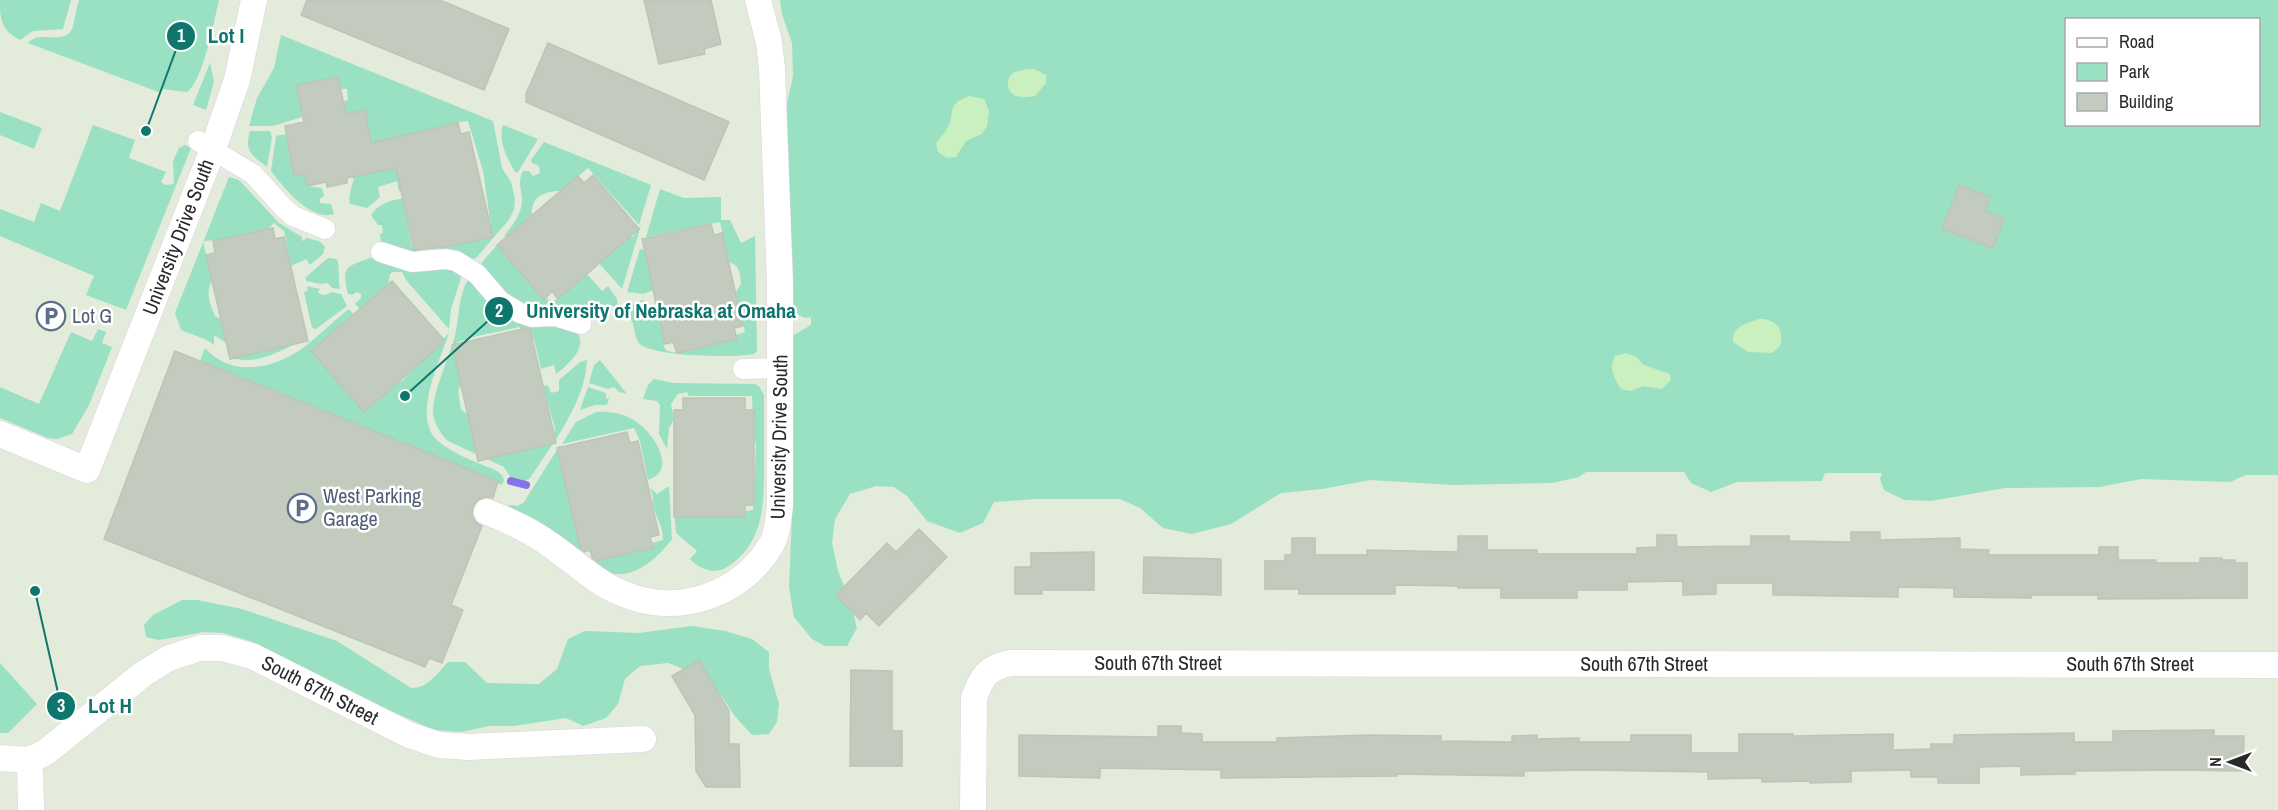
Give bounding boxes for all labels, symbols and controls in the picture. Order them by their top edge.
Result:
callout: Lot I [166,17,256,56]
legend [2065,18,2260,126]
text: Lot I [208,21,244,50]
text: 1 [177,23,186,48]
text: Road [2119,29,2154,54]
text: Park [2119,59,2150,84]
text: Building [2119,89,2174,114]
street label: University Drive South [135,155,220,319]
callout: University of Nebraska at Omaha [484,291,808,330]
text: University of Nebraska at Omaha [526,296,796,325]
text: 2 [495,298,503,323]
parking icon: Lot G [35,300,67,332]
place label: Lot G [72,302,112,329]
street label: University Drive South [764,354,793,520]
place label: West Parking Garage [323,482,421,532]
parking icon: West Parking Garage [286,492,318,524]
street label: South 67th Street [257,649,384,731]
street label: South 67th Street [1094,649,1222,676]
street label: South 67th Street [1580,650,1708,677]
street label: South 67th Street [2066,650,2194,677]
callout: Lot H [46,687,144,726]
text: Lot H [88,691,132,720]
text: 3 [57,693,65,718]
north arrow [2200,732,2260,792]
text: N [2204,757,2226,767]

